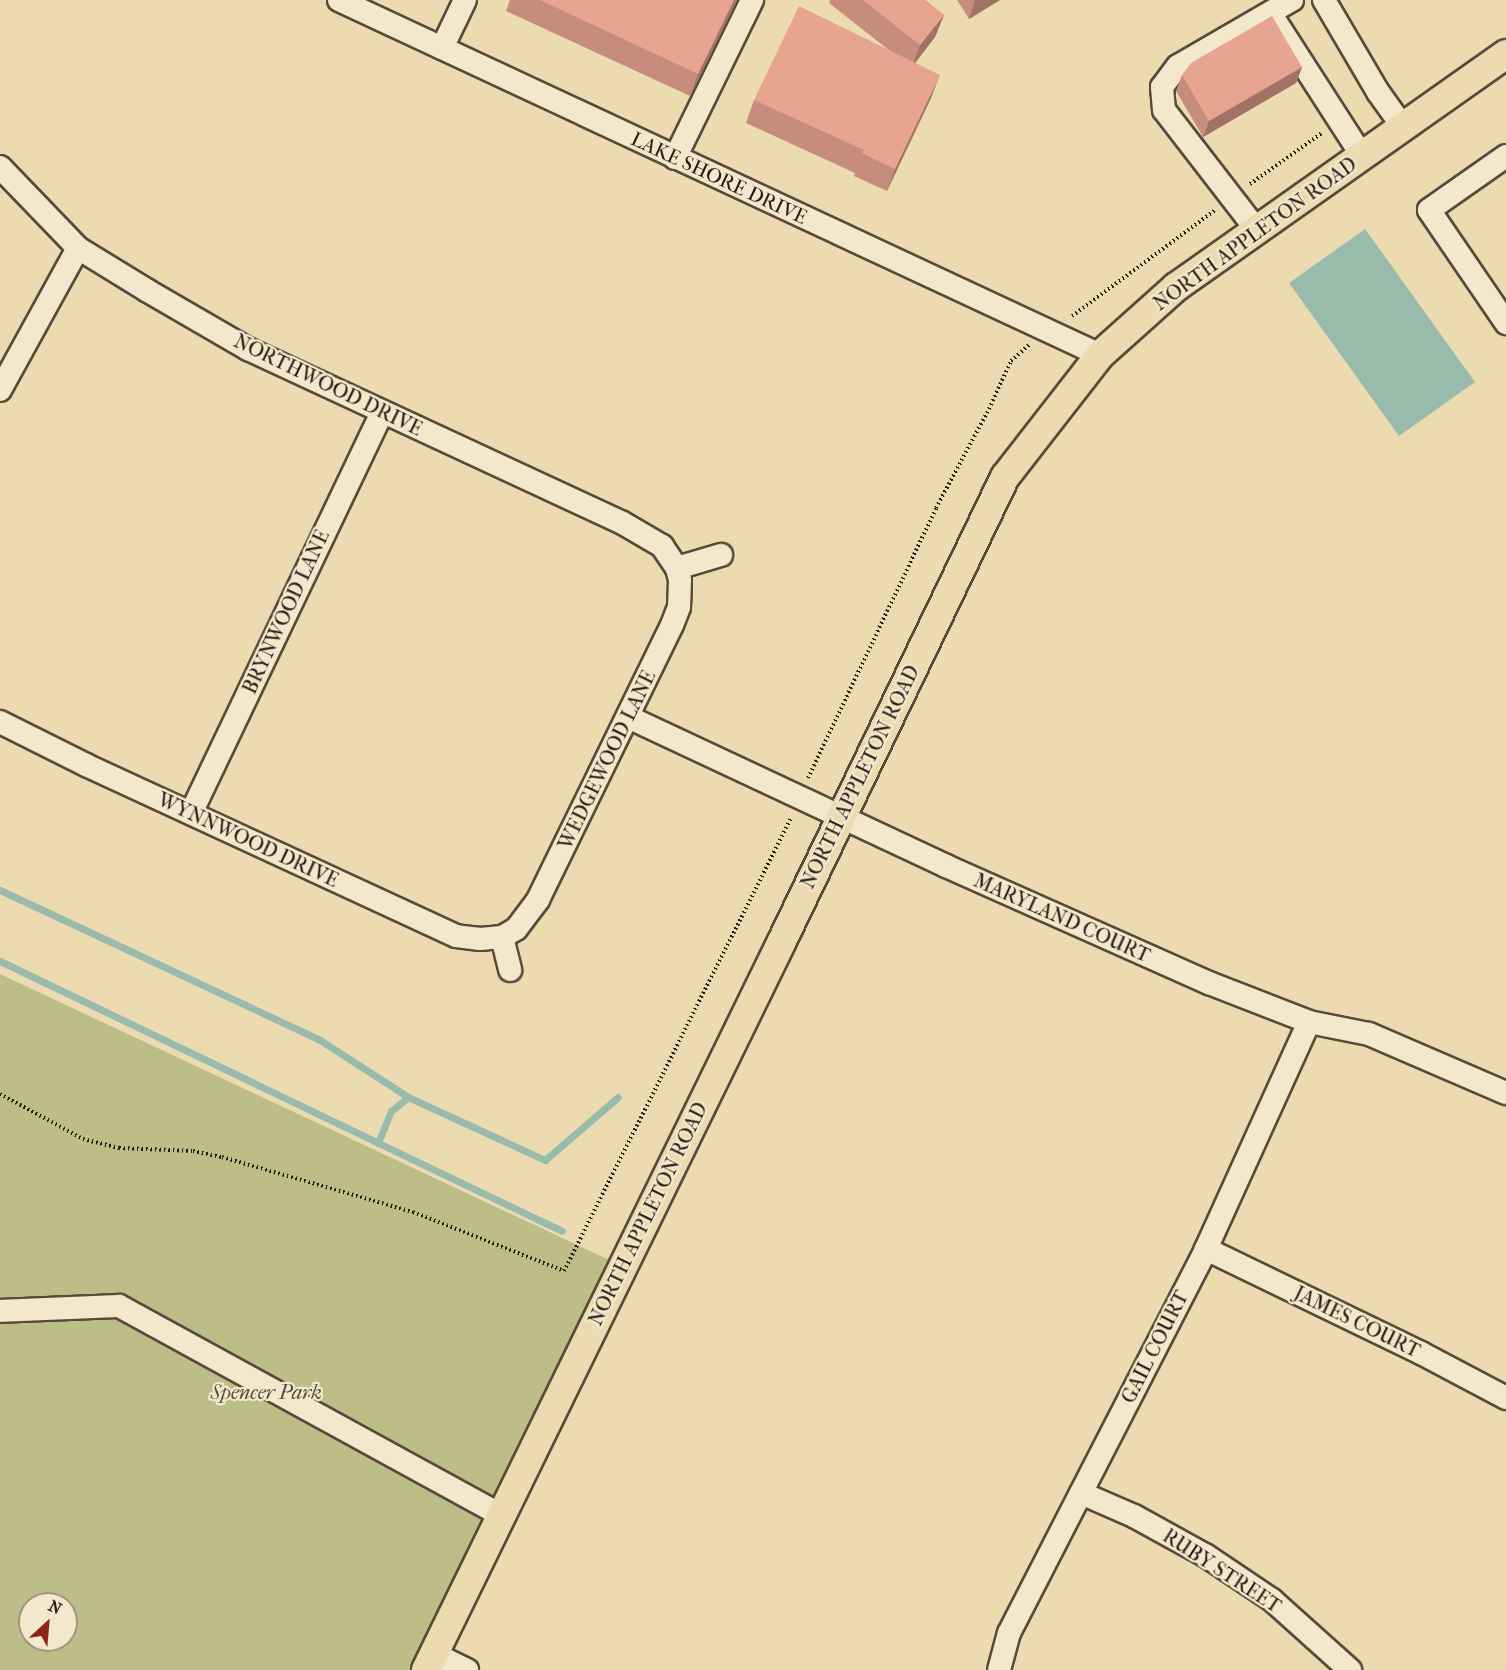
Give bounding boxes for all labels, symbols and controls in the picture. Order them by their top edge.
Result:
street label: LAKE SHORE DRIVE [627,127,811,229]
street label: NORTH APPLETON ROAD [1149,152,1361,316]
street label: NORTHWOOD DRIVE [230,329,426,441]
street label: BRYNWOOD LANE [237,526,335,698]
street label: NORTH APPLETON ROAD [795,661,925,893]
street label: WEDGEWOOD LANE [553,667,661,853]
street label: WYNNWOOD DRIVE [154,788,342,892]
street label: MARYLAND COURT [970,868,1154,968]
street label: NORTH APPLETON ROAD [583,1098,713,1330]
street label: JAMES COURT [1290,1281,1424,1363]
street label: GAIL COURT [1116,1287,1194,1407]
park label: Spencer Park [210,1380,322,1404]
street label: RUBY STREET [1158,1524,1286,1618]
north arrow [18,1592,78,1652]
text: N [46,1596,65,1618]

